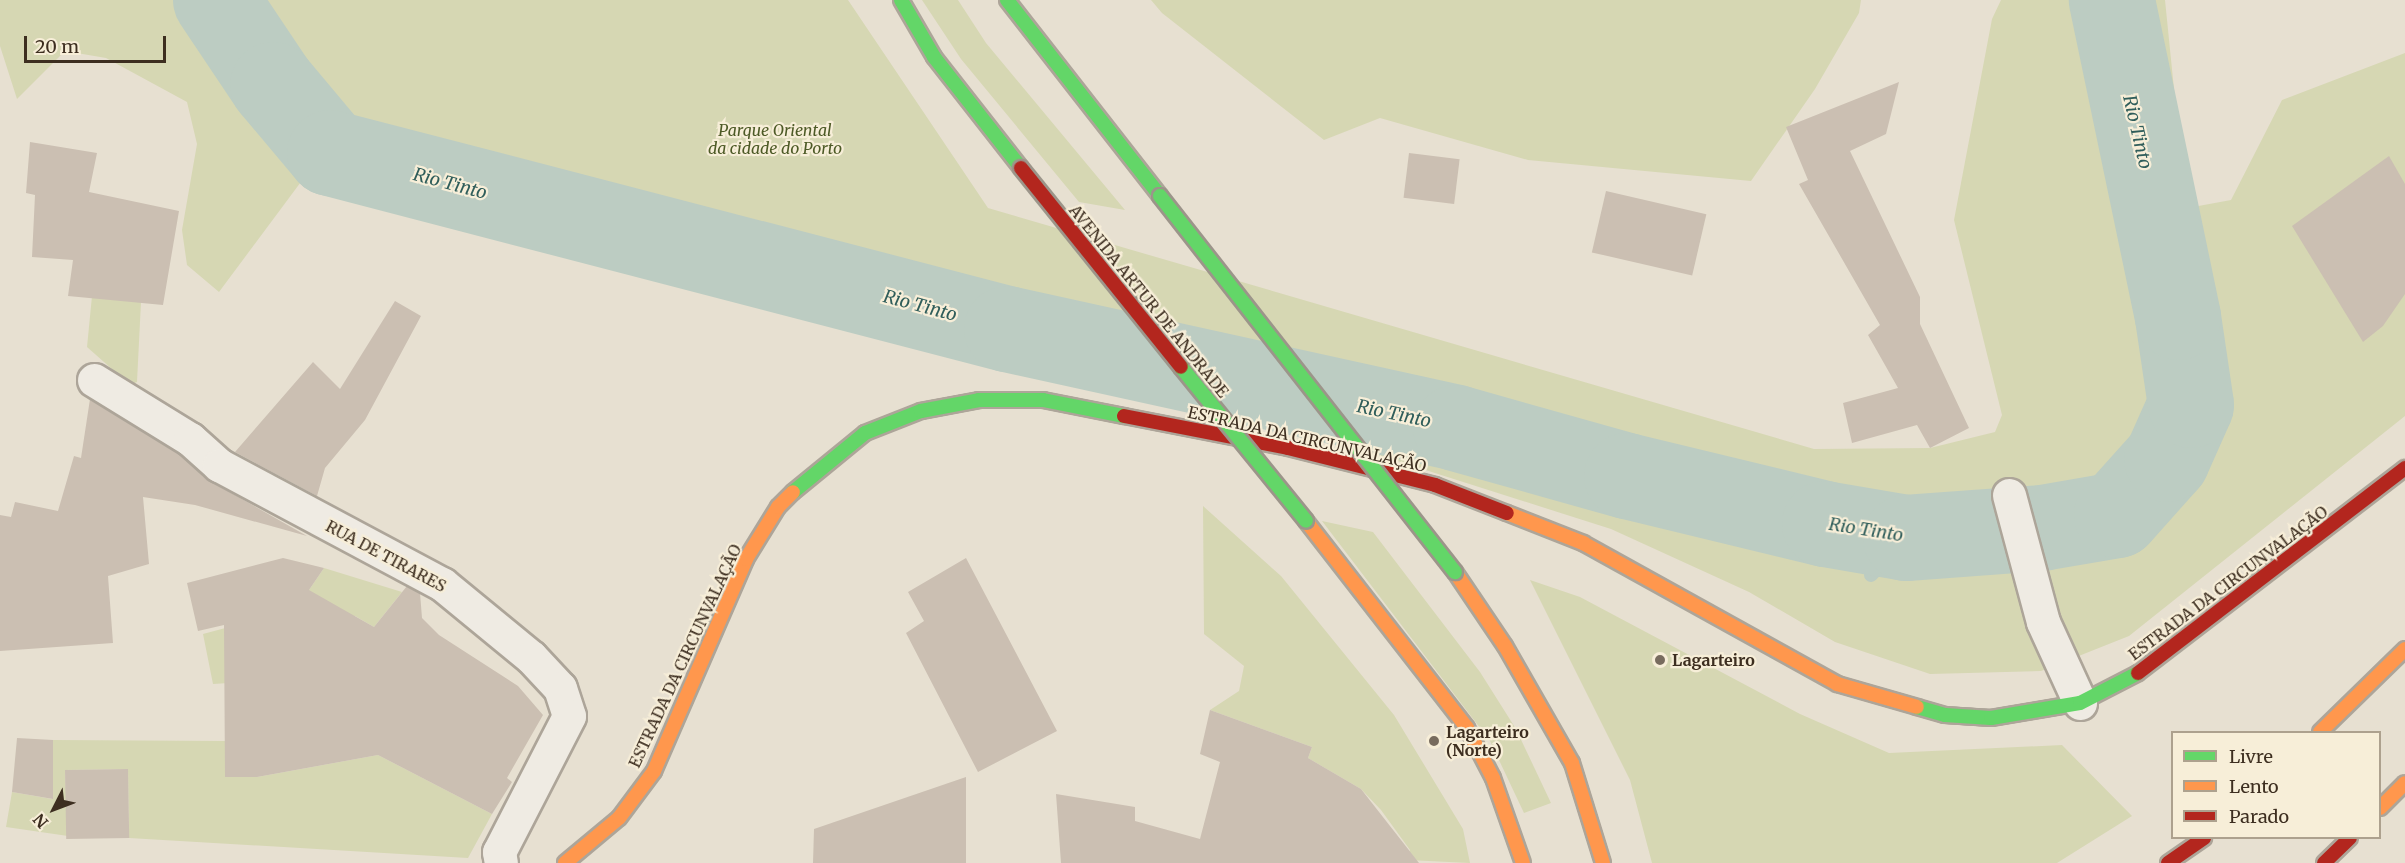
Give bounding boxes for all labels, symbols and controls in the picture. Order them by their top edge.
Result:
scale bar [27,24,170,62]
text: 20 m [35,35,79,58]
water label: Rio Tinto [2118,93,2156,171]
park label: Parque Oriental da cidade do Porto [708,120,842,158]
water label: Rio Tinto [411,164,489,204]
street label: AVENIDA ARTUR DE ANDRADE [1065,201,1233,401]
water label: Rio Tinto [881,286,959,326]
water label: Rio Tinto [1355,396,1433,432]
street label: ESTRADA DA CIRCUNVALAÇÃO [1186,402,1428,476]
street label: ESTRADA DA CIRCUNVALAÇÃO [2125,502,2331,664]
water label: Rio Tinto [1827,513,1905,547]
street label: RUA DE TIRARES [323,516,449,596]
street label: ESTRADA DA CIRCUNVALAÇÃO [625,541,745,771]
place label: Lagarteiro [1672,650,1755,670]
marker: Lagarteiro [1653,653,1667,667]
place label: Lagarteiro (Norte) [1446,722,1529,760]
legend [2171,731,2381,839]
marker: Lagarteiro (Norte) [1427,734,1441,748]
text: Livre [2229,745,2273,768]
text: Lento [2229,775,2279,798]
north arrow [24,779,84,839]
text: Parado [2229,805,2289,828]
text: N [29,810,52,832]

